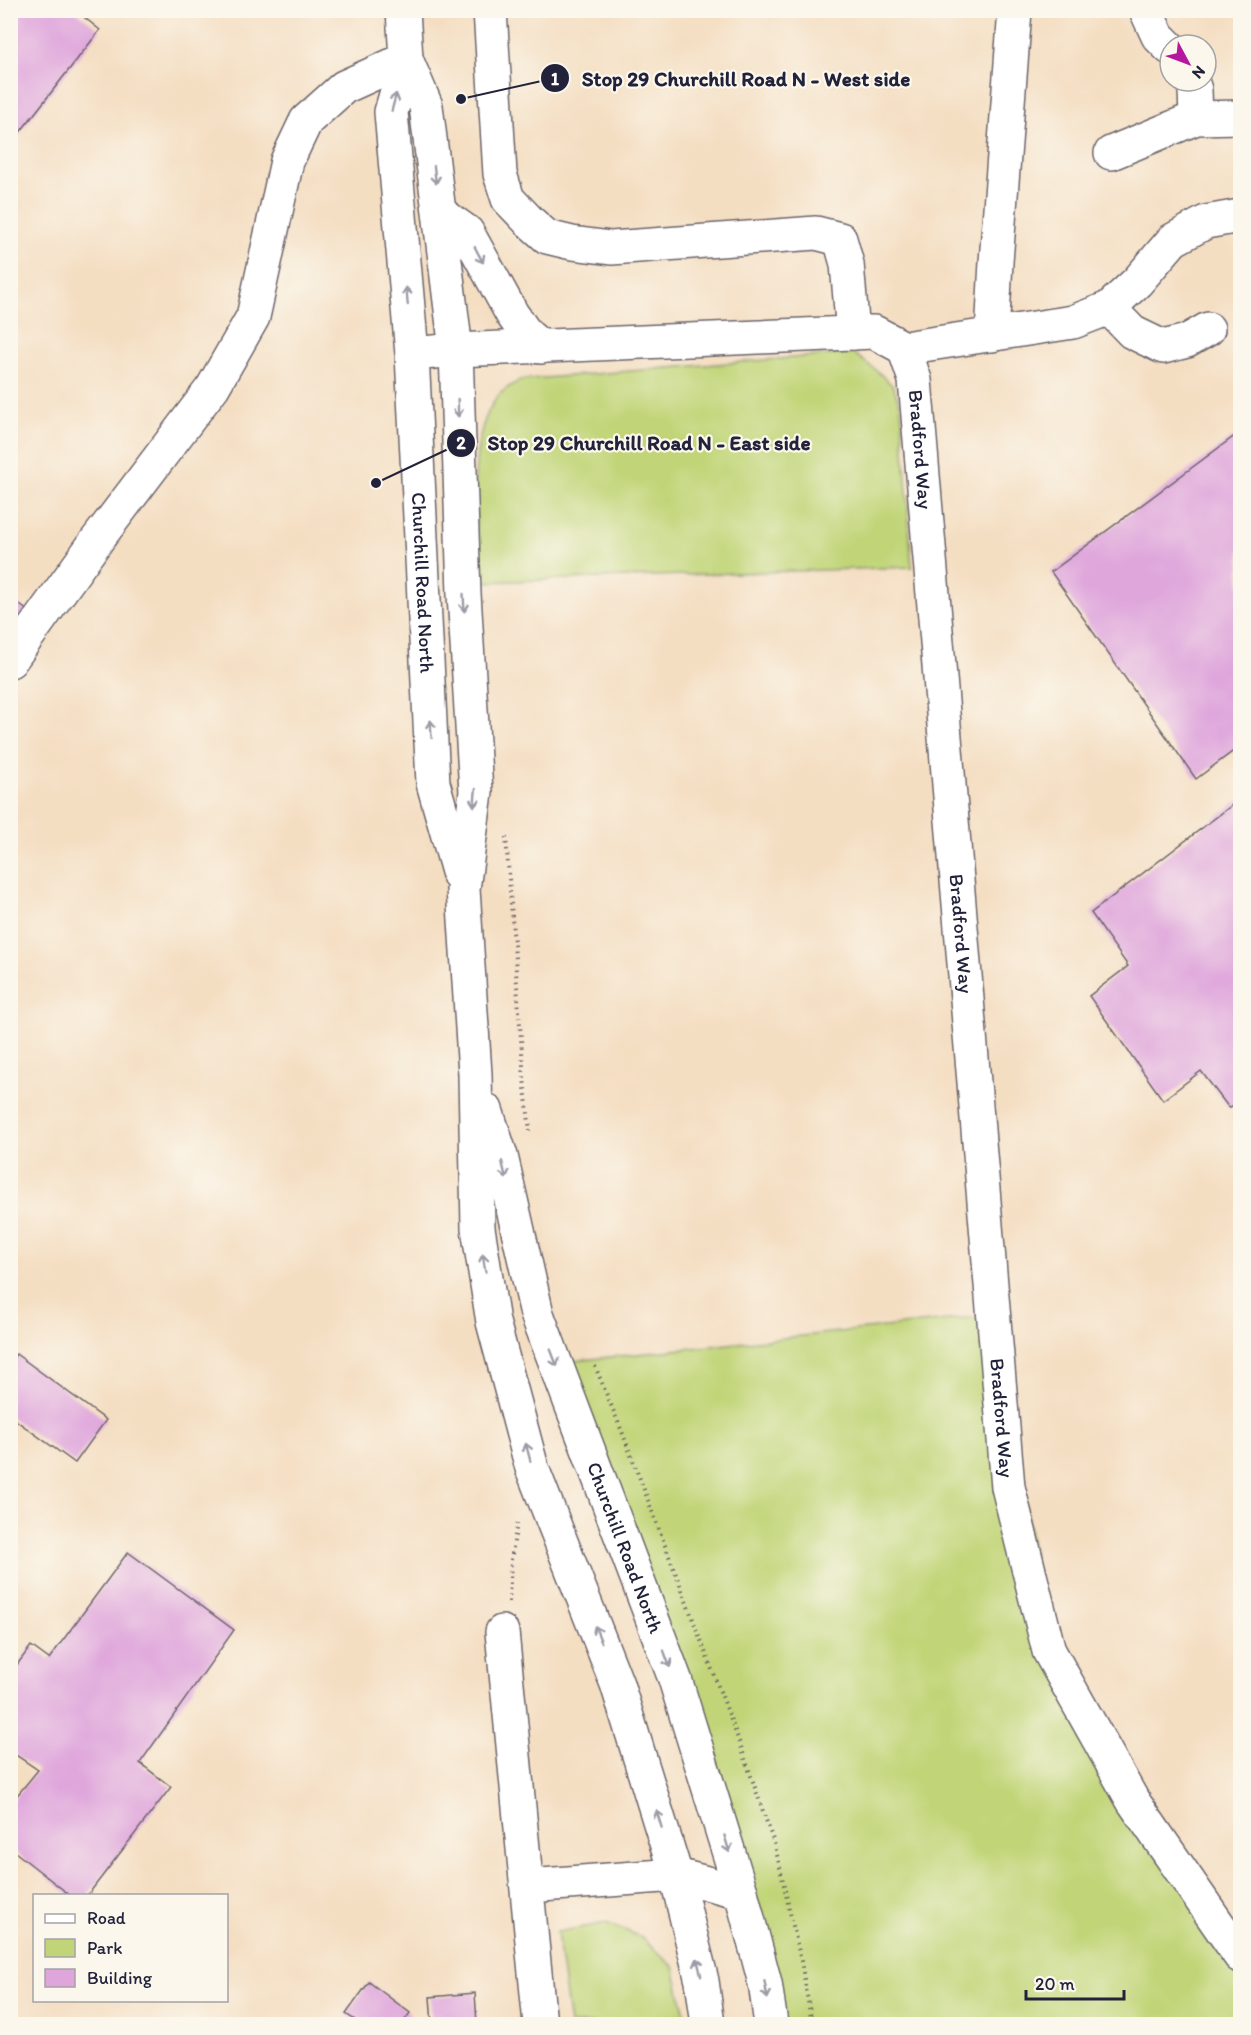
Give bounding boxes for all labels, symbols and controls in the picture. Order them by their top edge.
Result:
north arrow [1158,33,1218,93]
callout: Stop 29 Churchill Road N - West side [540,59,921,98]
text: N [1188,62,1210,83]
text: Stop 29 Churchill Road N - West side [582,66,910,92]
text: 1 [551,68,560,90]
one-way arrow [388,93,400,112]
one-way arrow [429,165,440,185]
one-way arrow [473,245,485,263]
one-way arrow [401,287,412,307]
street label: Bradford Way [904,389,938,511]
one-way arrow [452,398,464,418]
callout: Stop 29 Churchill Road N - East side [446,423,823,462]
text: Stop 29 Churchill Road N - East side [487,430,811,456]
text: 2 [456,432,466,454]
street label: Churchill Road North [407,492,440,674]
one-way arrow [459,593,470,613]
one-way arrow [425,720,436,740]
one-way arrow [469,787,480,807]
street label: Bradford Way [945,873,979,995]
one-way arrow [499,1160,511,1179]
one-way arrow [478,1253,489,1273]
one-way arrow [549,1348,560,1367]
street label: Bradford Way [985,1357,1019,1479]
one-way arrow [522,1443,533,1462]
street label: Churchill Road North [582,1458,669,1637]
one-way arrow [592,1625,603,1644]
one-way arrow [663,1649,674,1667]
one-way arrow [653,1810,664,1829]
one-way arrow [722,1834,733,1853]
legend [33,1894,228,2002]
text: Road [87,1907,126,1929]
text: Park [87,1937,122,1959]
one-way arrow [692,1958,704,1977]
scale bar [1026,1963,1124,2001]
text: Building [87,1967,153,1989]
text: 20 m [1035,1973,1075,1995]
one-way arrow [760,1979,771,1999]

